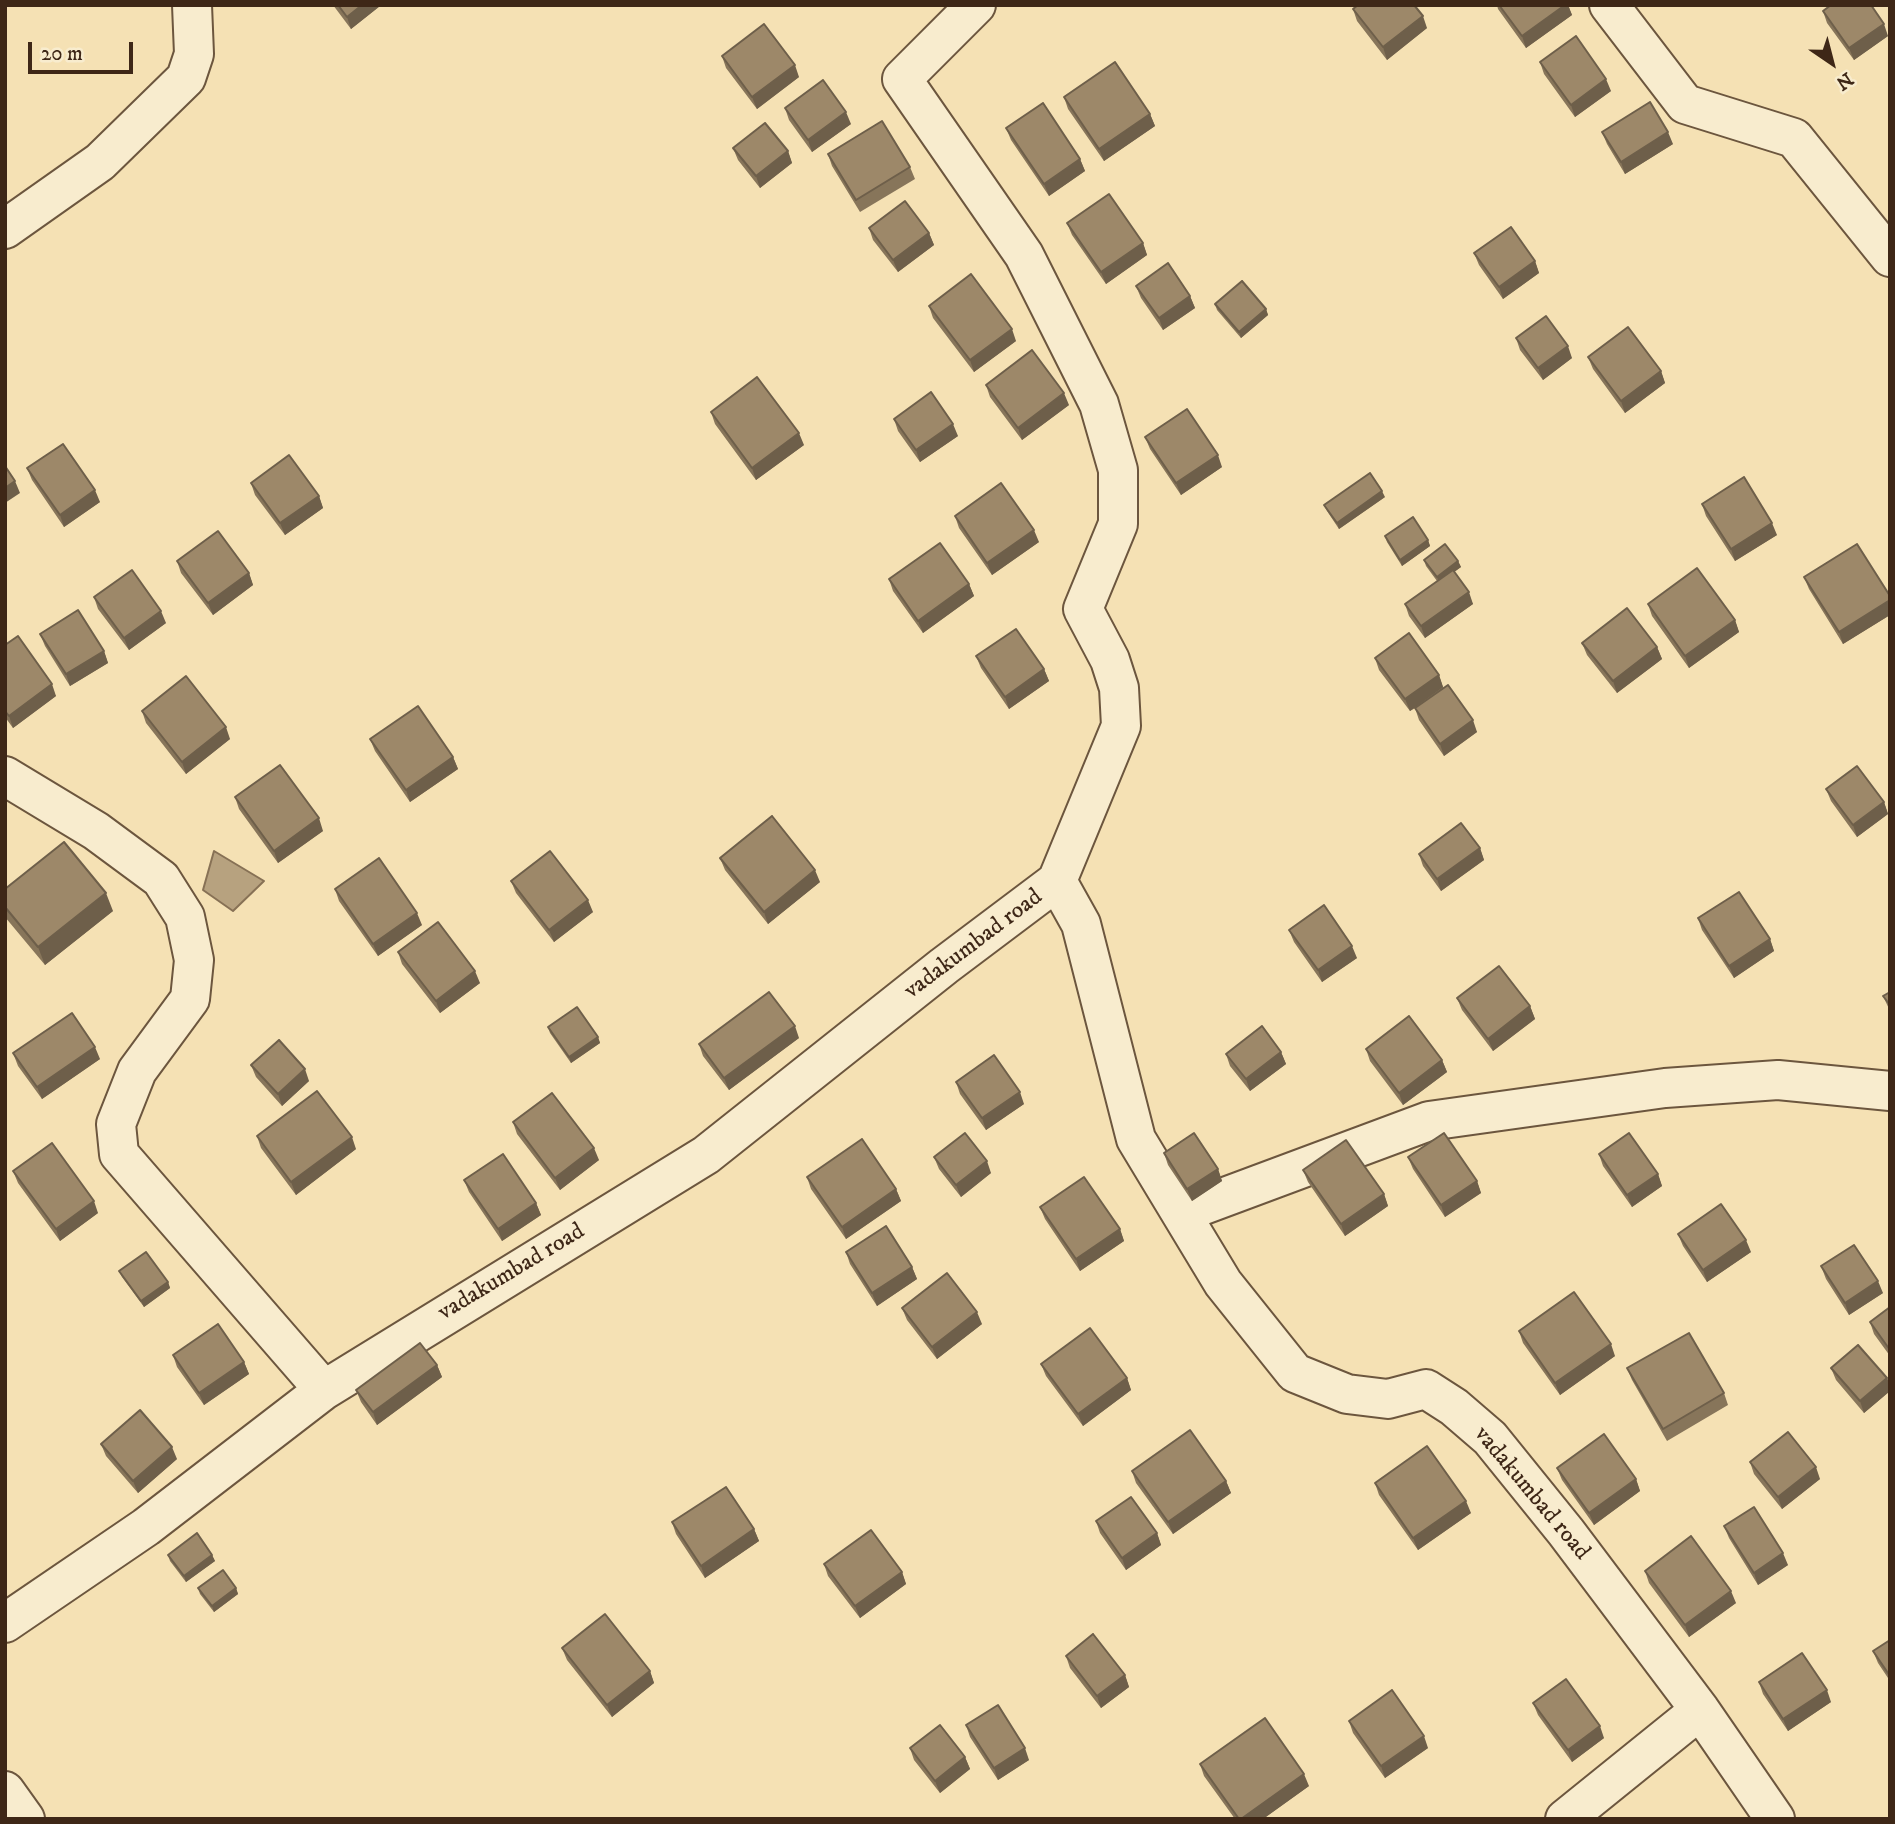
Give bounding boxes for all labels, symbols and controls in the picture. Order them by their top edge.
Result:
scale bar [32,28,136,72]
north arrow [1797,28,1867,98]
text: 20 m [41,41,83,67]
text: N [1831,67,1857,95]
street label: vadakumbad road [899,884,1049,1006]
street label: vadakumbad road [434,1218,590,1328]
street label: vadakumbad road [1467,1421,1595,1567]

